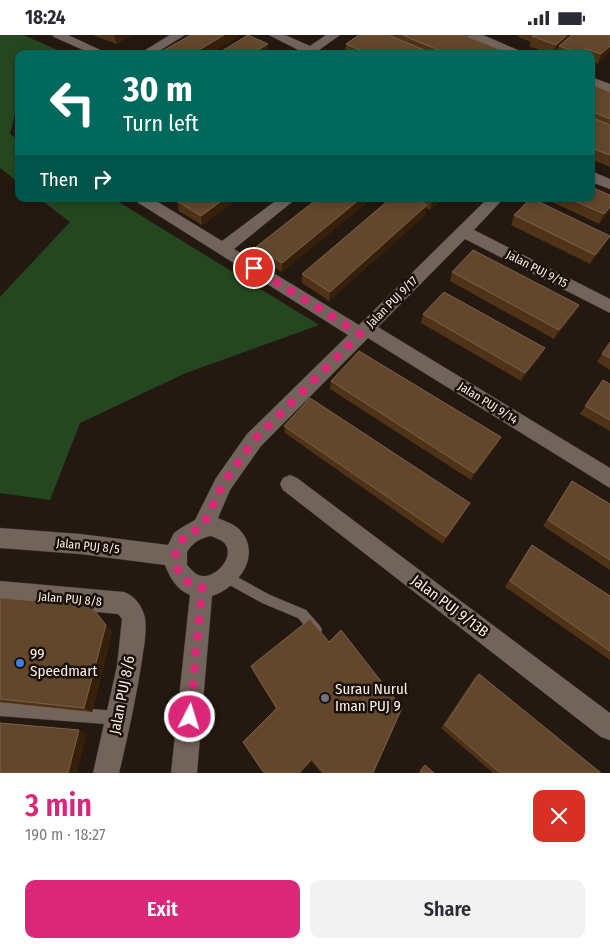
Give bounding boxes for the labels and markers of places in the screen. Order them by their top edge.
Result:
pin [233,247,275,289]
place label: 99 Speedmart [30,645,97,680]
marker: 99 Speedmart [14,657,26,669]
place label: Surau Nurul Iman PUJ 9 [335,680,408,715]
marker: Surau Nurul Iman PUJ 9 [319,692,331,704]

